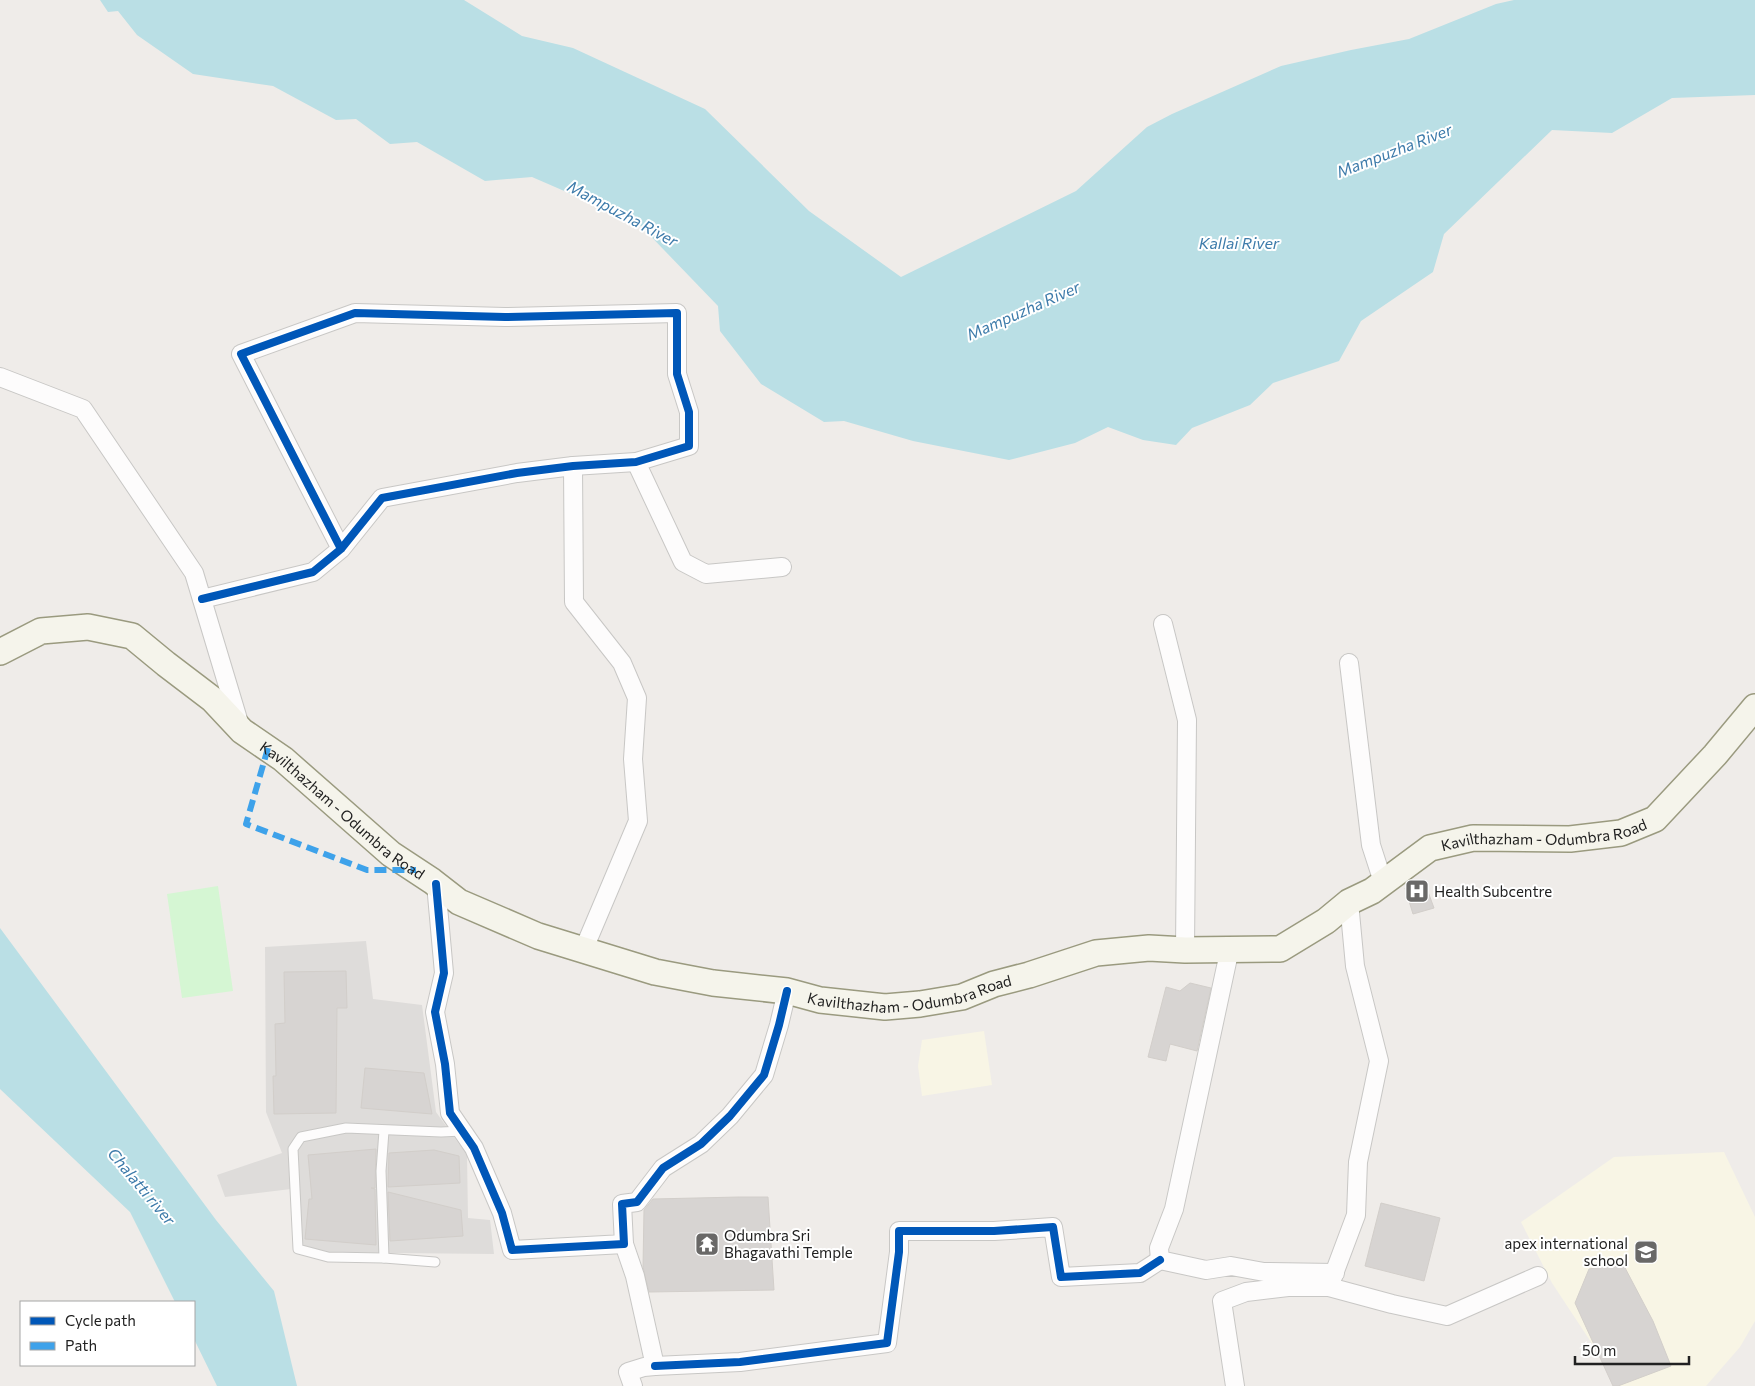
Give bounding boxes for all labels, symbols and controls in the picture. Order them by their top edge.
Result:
water label: Mampuzha River [1334,119,1455,181]
water label: Mampuzha River [565,176,682,250]
water label: Kallai River [1199,233,1280,252]
water label: Mampuzha River [963,276,1083,344]
street label: Kavilthazham - Odumbra Road [257,737,428,883]
street label: Kavilthazham - Odumbra Road [1439,815,1649,854]
hospital icon: Health Subcentre [1404,878,1430,904]
place label: Health Subcentre [1434,882,1552,900]
street label: Kavilthazham - Odumbra Road [805,971,1013,1016]
water label: Chalatti river [104,1144,180,1229]
place label: Odumbra Sri Bhagavathi Temple [724,1226,853,1261]
temple icon: Odumbra Sri Bhagavathi Temple [694,1231,720,1257]
place label: apex international school [1504,1234,1628,1269]
school or university icon: apex international school [1633,1239,1659,1265]
legend [20,1301,195,1366]
text: Cycle path [65,1311,136,1329]
scale bar [1575,1334,1689,1366]
text: Path [65,1336,97,1354]
text: 50 m [1582,1341,1616,1359]

